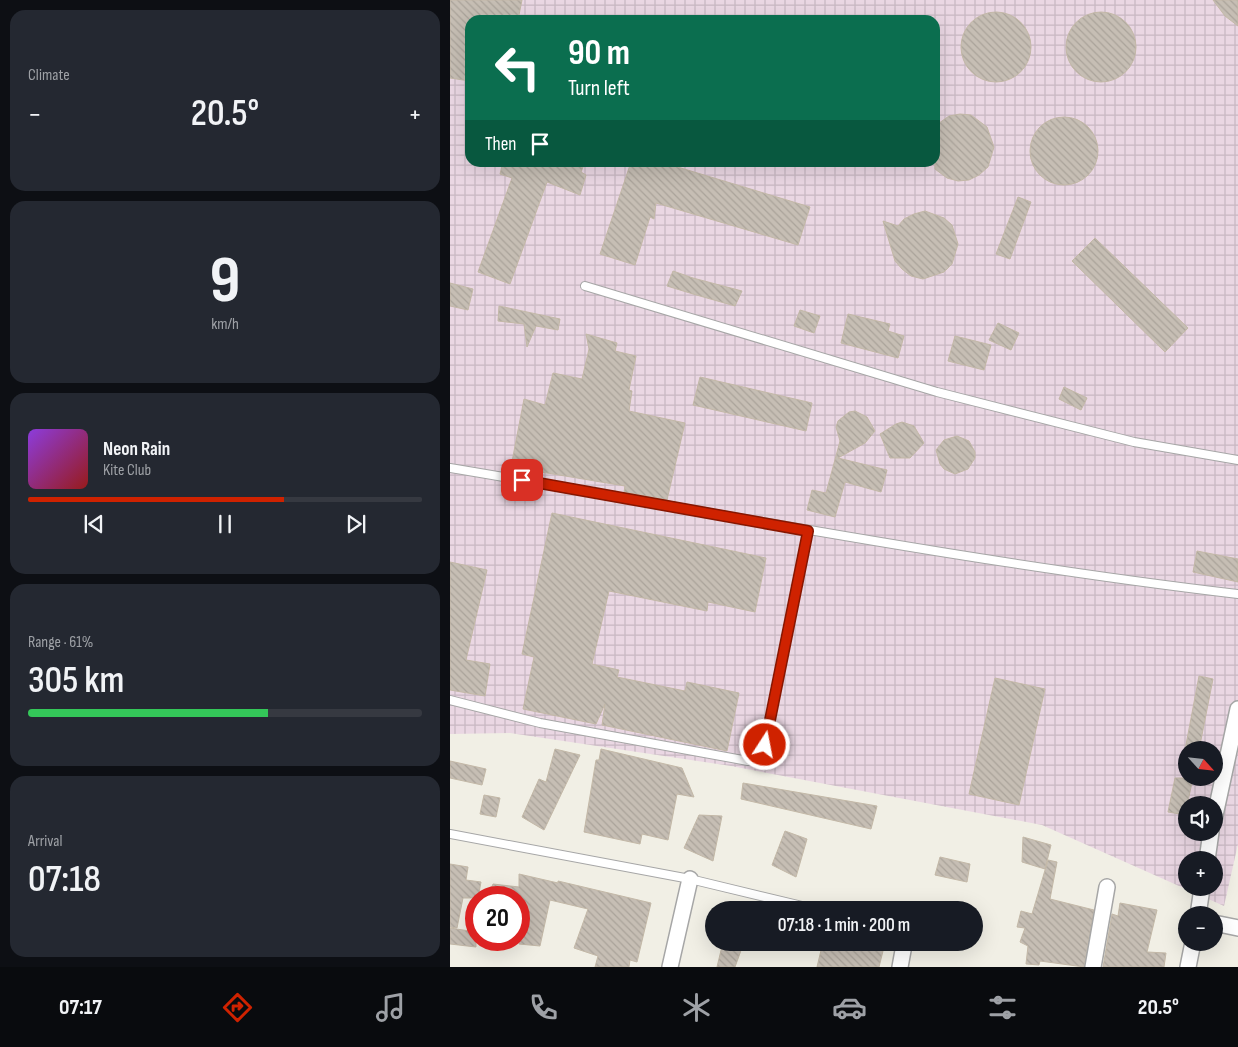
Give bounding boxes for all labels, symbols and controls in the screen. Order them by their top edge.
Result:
text: 90 m [568,32,630,75]
icon: left [485,35,550,100]
text: Climate [28,66,70,85]
text: Turn left [568,75,630,102]
text: 20.5° [191,91,259,136]
text: − [28,98,42,131]
text: + [408,98,422,131]
icon: arrive [526,130,554,158]
text: Then [485,133,516,156]
text: 9 [210,243,240,321]
text: km/h [211,315,239,334]
text: Neon Rain [103,438,170,461]
pin [501,459,543,501]
text: Kite Club [103,461,151,480]
icon: arrive [508,466,536,494]
icon: previous [80,510,108,538]
icon: pause [211,510,239,538]
icon: next [342,510,370,538]
text: Range · 61% [28,633,93,652]
text: 305 km [28,658,124,703]
position arrow [738,718,790,770]
north arrow [1178,741,1222,786]
map controls [1178,741,1223,951]
button: sound [1178,796,1223,841]
text: Arrival [28,832,62,851]
button: + [1178,851,1223,896]
text: 07:18 [28,857,101,902]
speed limit sign: 20 [465,886,530,951]
button: − [1178,906,1223,951]
text: 07:18 · 1 min · 200 m [778,914,910,937]
icon: directions [220,990,255,1025]
icon: music [373,990,408,1025]
icon: phone [526,990,561,1025]
icon: climate [679,990,714,1025]
icon: car [832,990,867,1025]
icon: filters [985,990,1020,1025]
text: 07:17 [59,994,102,1021]
text: 20.5° [1138,994,1179,1021]

